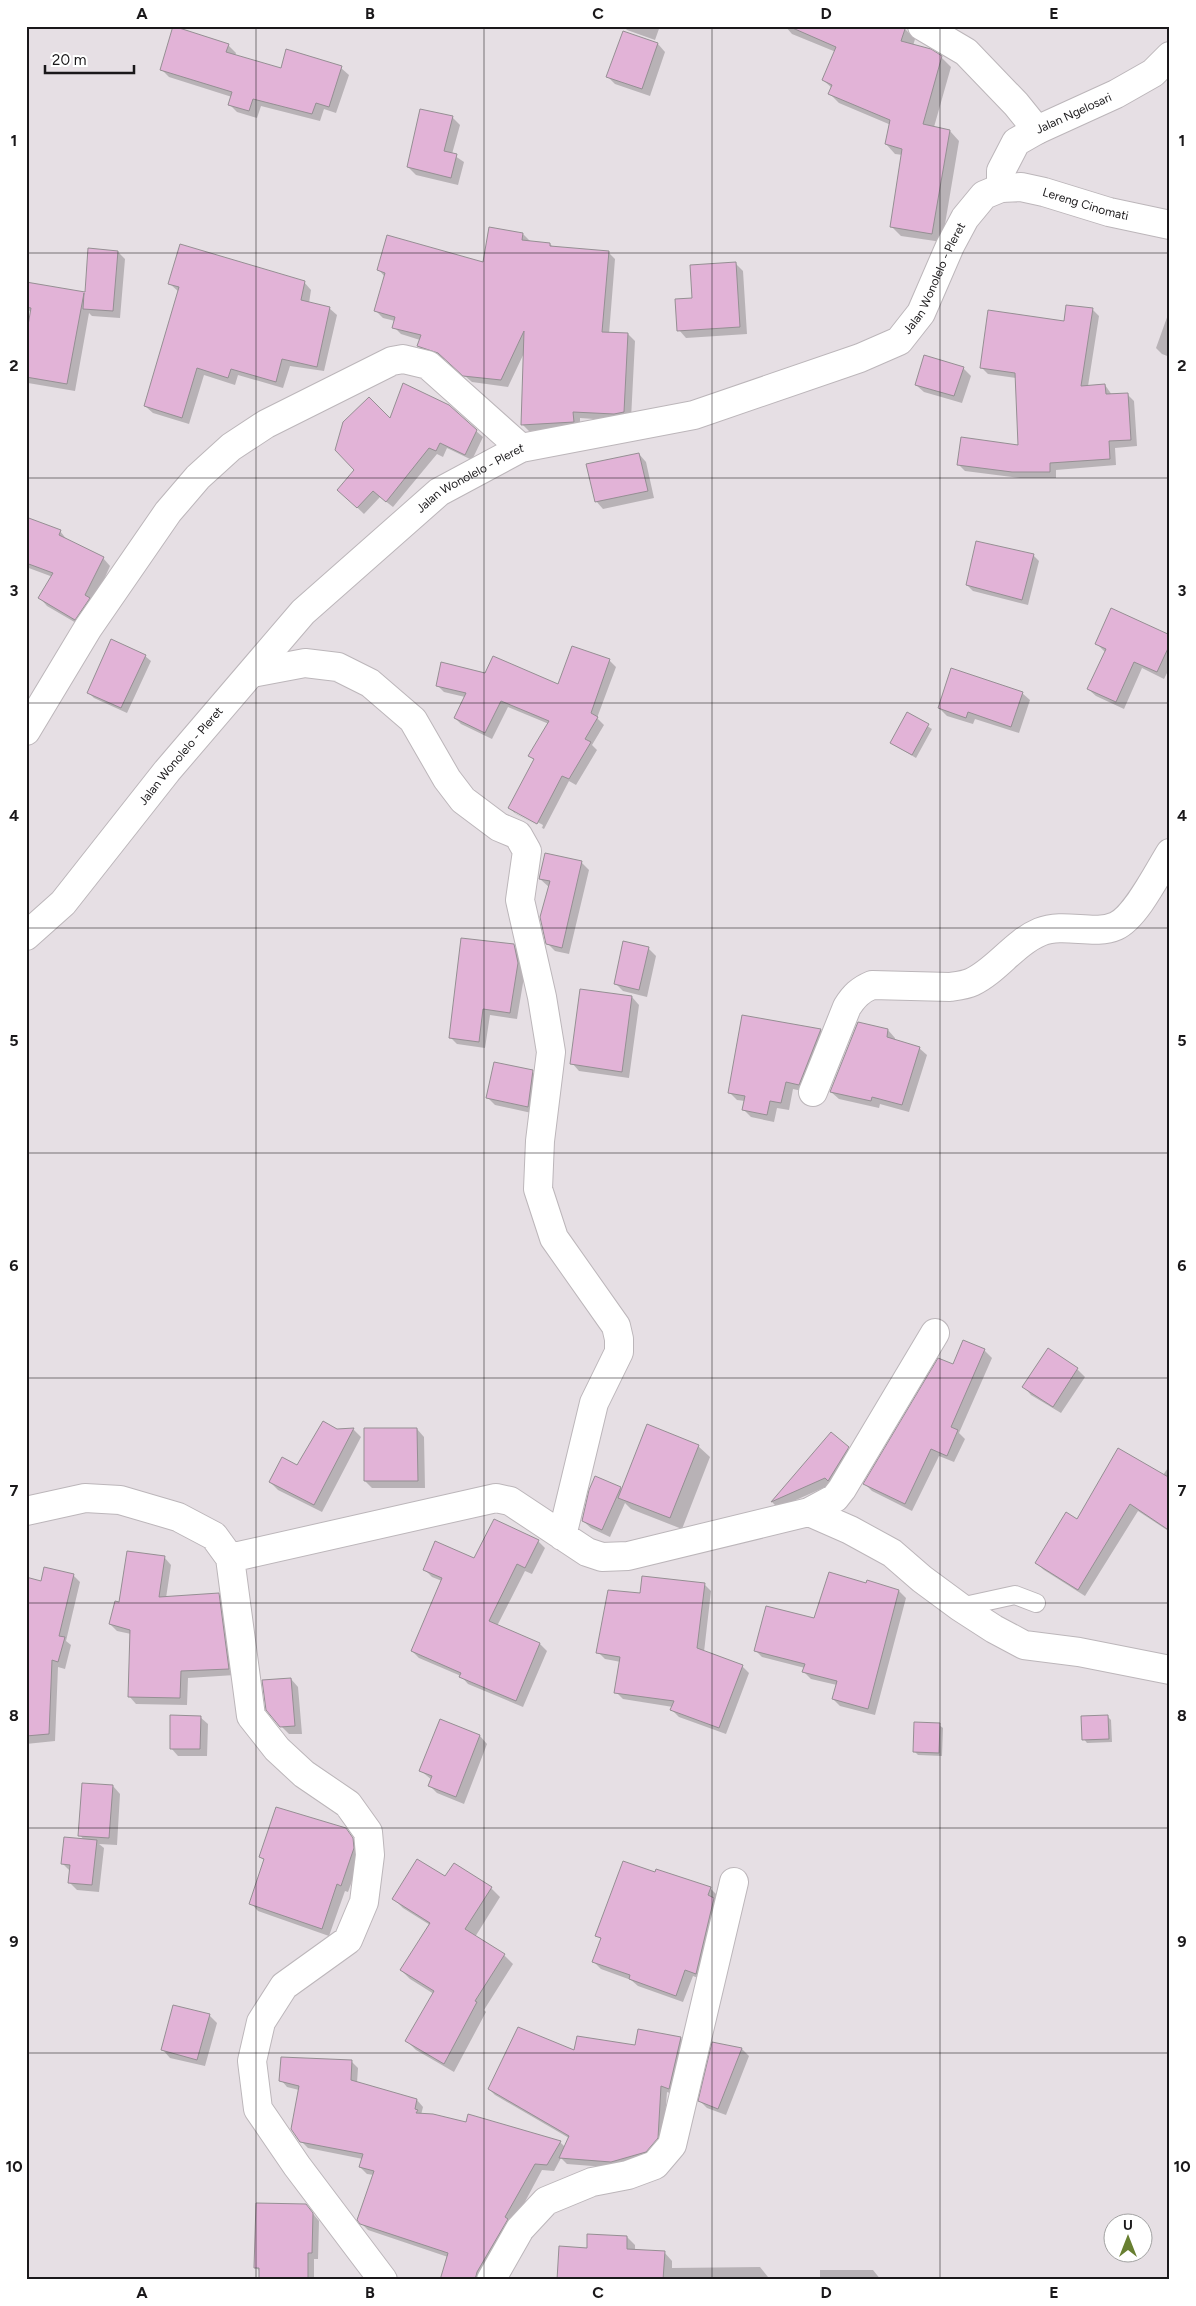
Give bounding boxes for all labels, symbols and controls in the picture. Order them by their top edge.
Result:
text: A [136,4,148,23]
text: B [365,4,375,23]
text: C [592,4,604,23]
text: D [820,4,832,23]
text: E [1049,4,1059,23]
scale bar [45,42,134,74]
text: 20 m [52,51,86,69]
street label: Jalan Ngelosari [1033,90,1114,137]
text: 1 [11,131,17,150]
text: 1 [1179,131,1185,150]
street label: Lereng Cinomati [1041,185,1130,223]
street label: Jalan Wonolelo - Pleret [900,220,969,337]
text: 2 [9,356,19,375]
text: 2 [1177,356,1187,375]
street label: Jalan Wonolelo - Pleret [413,441,525,516]
text: 3 [10,581,19,600]
text: 3 [1178,581,1187,600]
street label: Jalan Wonolelo - Pleret [136,704,226,808]
text: 4 [9,806,19,825]
text: 4 [1177,806,1187,825]
text: 5 [9,1031,19,1050]
text: 5 [1177,1031,1187,1050]
text: 6 [9,1256,19,1275]
text: 6 [1177,1256,1187,1275]
text: 7 [10,1481,19,1500]
text: 7 [1178,1481,1187,1500]
text: 8 [9,1706,19,1725]
text: 8 [1177,1706,1187,1725]
text: 9 [9,1932,19,1951]
text: 9 [1177,1932,1187,1951]
text: 10 [5,2157,23,2176]
text: 10 [1173,2157,1191,2176]
north arrow [1104,2214,1154,2264]
text: U [1123,2217,1133,2234]
text: A [136,2283,148,2302]
text: B [365,2283,375,2302]
text: C [592,2283,604,2302]
text: D [820,2283,832,2302]
text: E [1049,2283,1059,2302]

